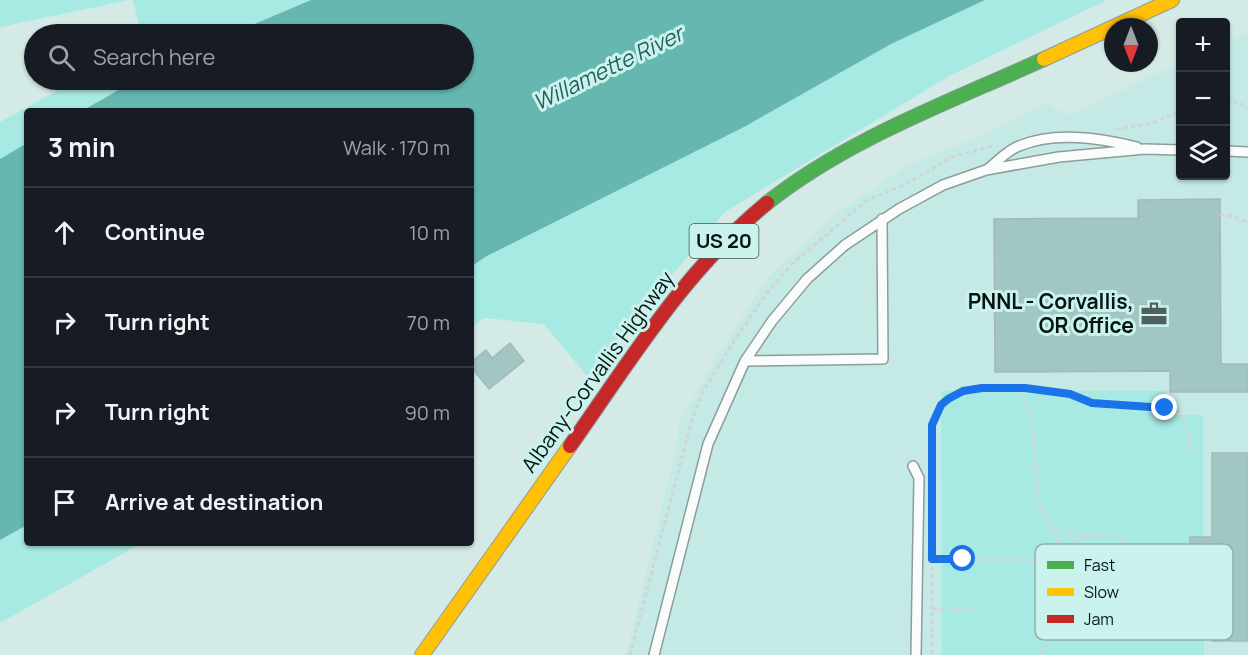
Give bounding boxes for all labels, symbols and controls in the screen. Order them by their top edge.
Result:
water label: Willamette River [528,17,691,117]
north arrow [1104,18,1158,72]
map controls [1176,18,1230,180]
button: + [1176,18,1230,72]
search box [24,24,474,90]
icon: search [45,41,78,74]
text: Search here [93,42,215,72]
button: − [1176,72,1230,126]
button: layers [1176,126,1230,180]
text: 3 min [48,129,115,165]
text: Walk · 170 m [343,134,450,161]
icon: ahead [48,216,81,249]
text: Continue [105,217,205,247]
text: 10 m [409,219,450,246]
road number: US 20 [690,224,758,258]
street label: Albany-Corvallis Highway [515,265,680,478]
place label: PNNL - Corvallis, OR Office [968,287,1134,339]
office icon: PNNL - Corvallis, OR Office [1139,299,1169,329]
icon: right [48,306,81,339]
text: Turn right [105,307,210,337]
text: 70 m [407,309,450,336]
route end [1151,394,1177,420]
icon: right [48,396,81,429]
text: Turn right [105,397,210,427]
text: 90 m [404,399,450,426]
icon: arrive [48,486,81,519]
text: Arrive at destination [105,487,323,517]
legend [1035,544,1233,640]
route start [949,545,975,571]
text: Fast [1084,554,1115,576]
text: Slow [1084,581,1119,603]
text: Jam [1084,608,1114,630]

